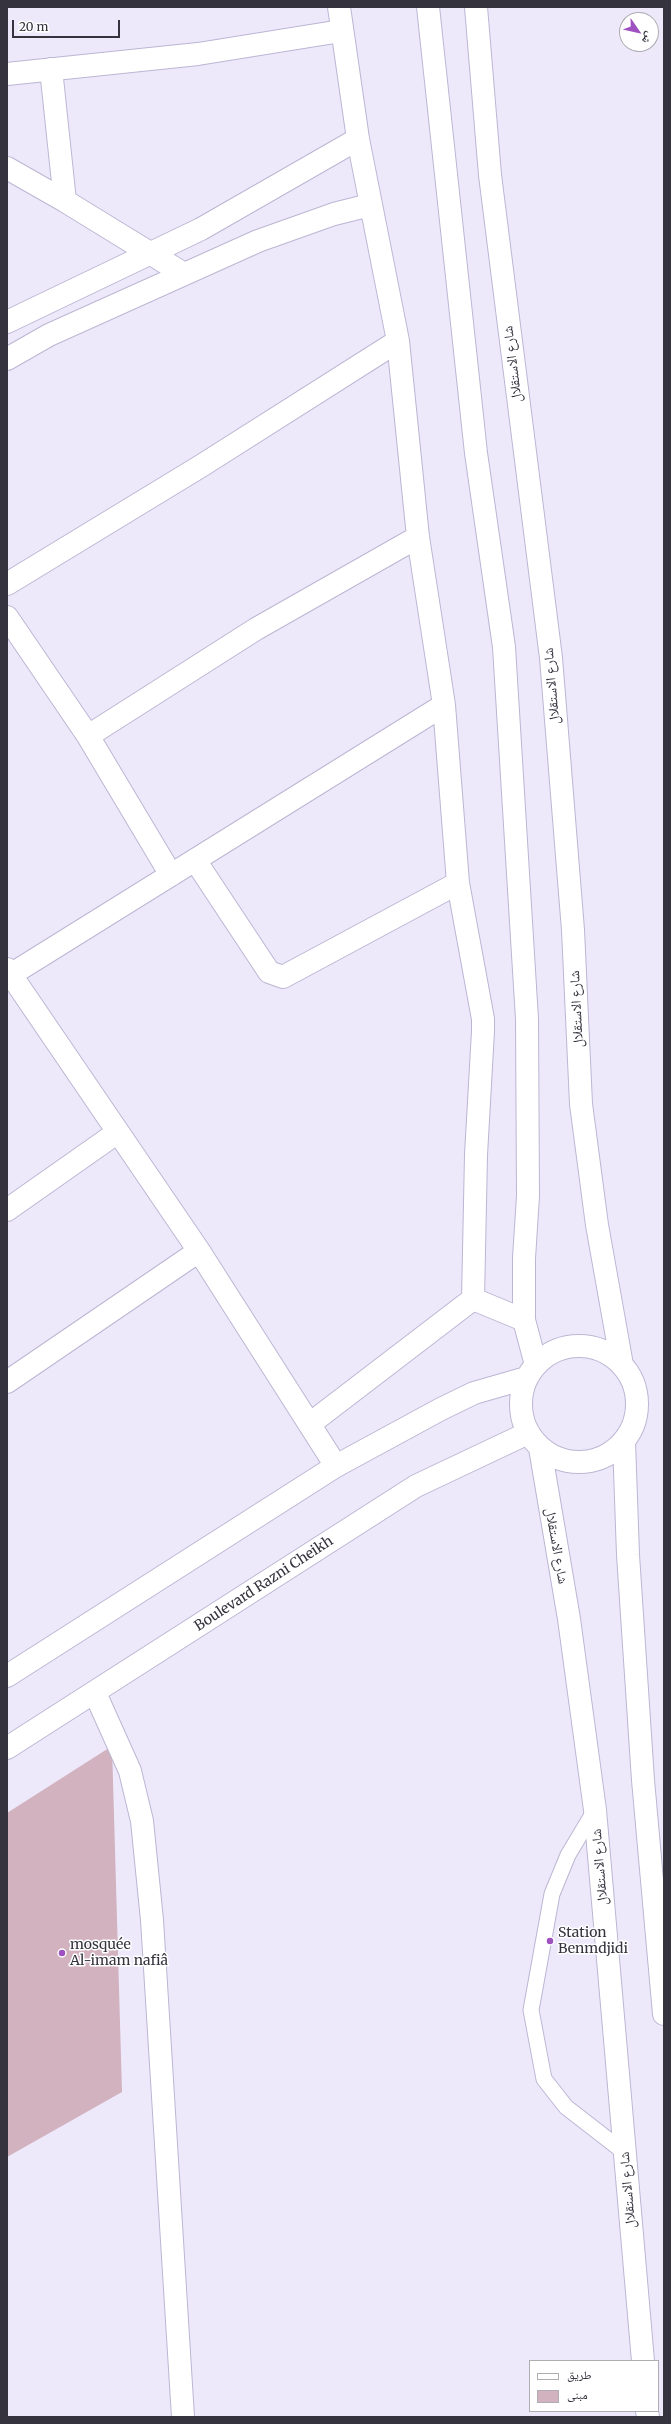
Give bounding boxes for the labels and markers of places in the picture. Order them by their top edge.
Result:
place label: Station Benmdjidi [558,1925,628,1958]
marker: Station Benmdjidi [545,1936,555,1946]
place label: mosquée Al-imam nafiâ [70,1937,168,1970]
marker: mosquée Al-imam nafiâ [57,1948,67,1958]

